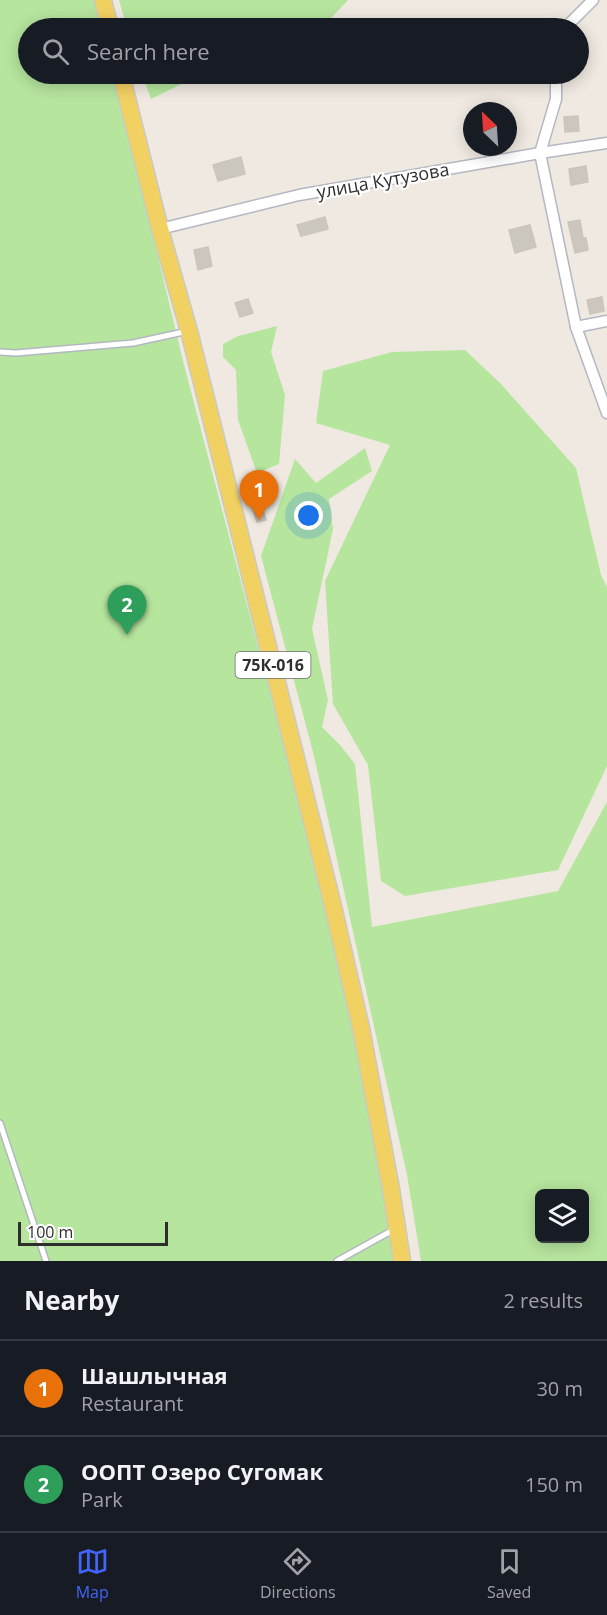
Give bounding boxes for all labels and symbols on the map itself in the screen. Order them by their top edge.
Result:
north arrow [463,102,517,156]
street label: улица Кутузова [315,157,451,203]
pin: 1 [240,470,278,520]
your location [294,501,323,530]
pin: 2 [108,586,146,635]
road number: 75К-016 [236,652,310,678]
scale bar [18,1219,168,1246]

